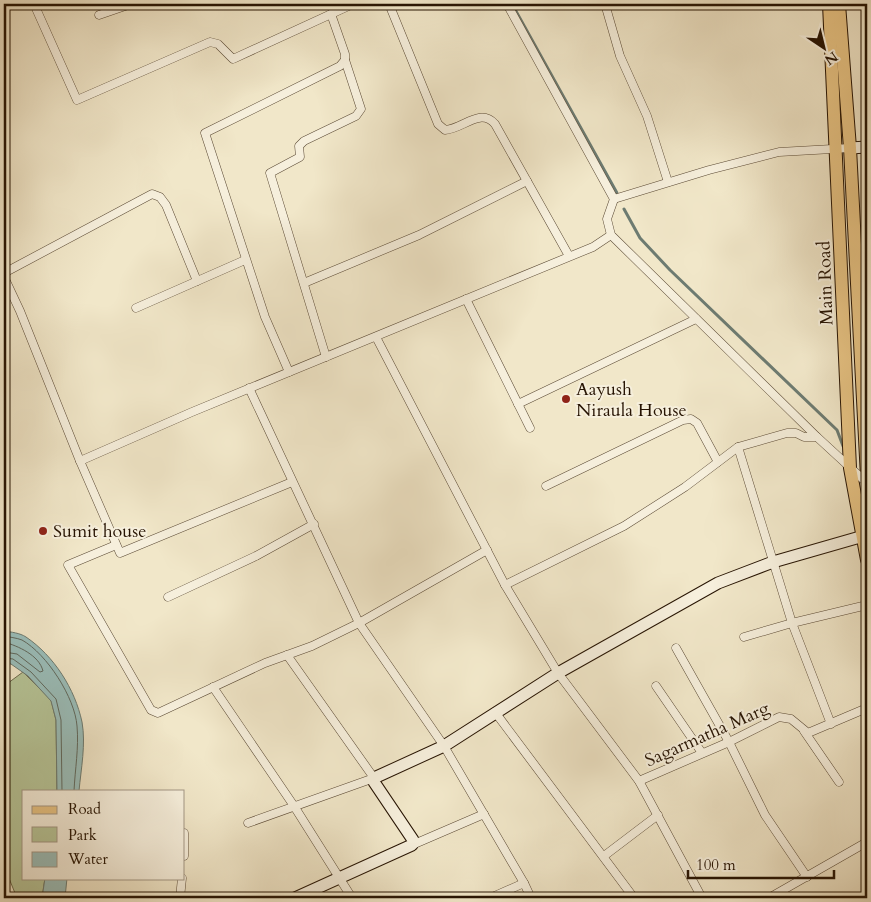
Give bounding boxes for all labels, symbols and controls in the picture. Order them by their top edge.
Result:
north arrow [798,22,848,72]
text: N [821,47,842,70]
street label: Main Road [812,240,839,326]
place label: Aayush Niraula House [576,377,687,423]
marker: Aayush Niraula House [560,393,572,405]
place label: Sumit house [53,519,146,544]
marker: Sumit house [37,525,49,537]
street label: Sagarmatha Marg [641,695,774,773]
legend [22,790,185,880]
text: Road [68,799,101,819]
text: Park [68,825,97,845]
scale bar [688,847,835,879]
text: Water [67,849,109,869]
text: 100 m [696,855,736,875]

